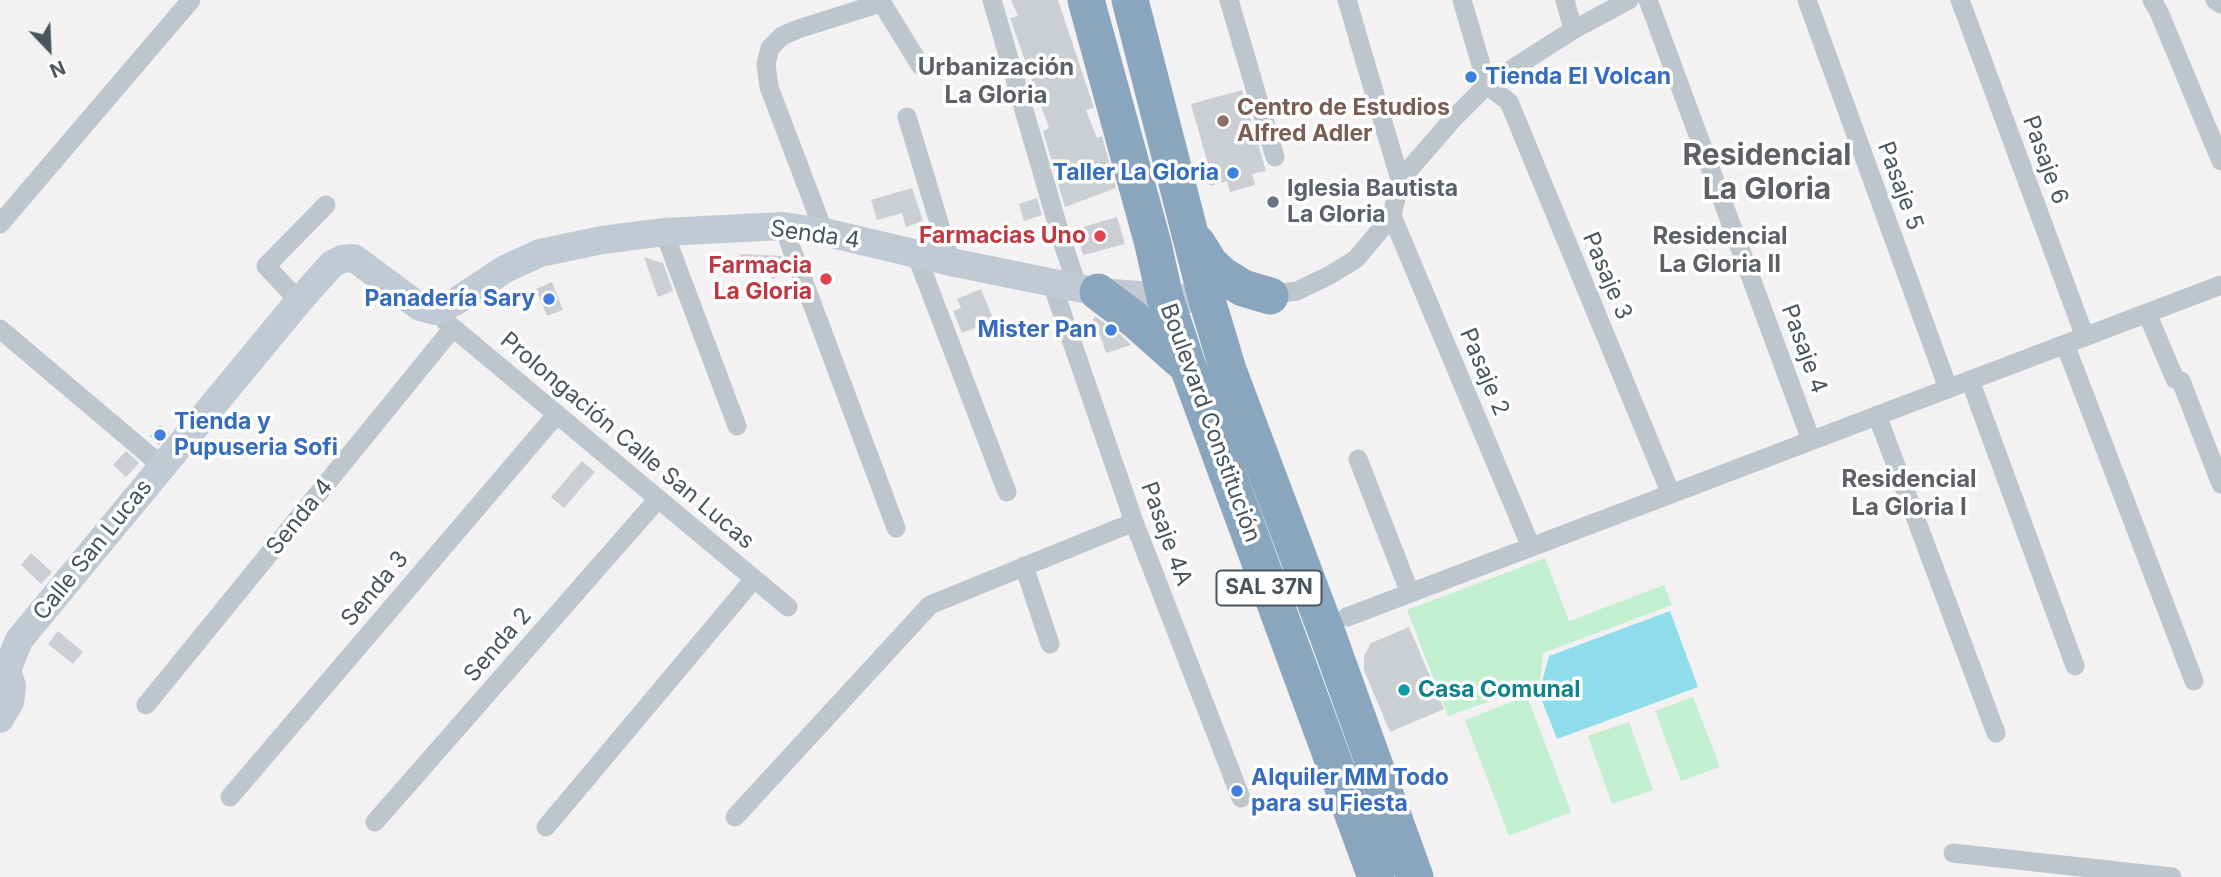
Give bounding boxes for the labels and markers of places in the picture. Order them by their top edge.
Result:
place label: Tienda El Volcan [1485,63,1671,91]
marker: Tienda El Volcan [1463,69,1479,85]
place label: Centro de Estudios Alfred Adler [1237,94,1450,148]
marker: Centro de Estudios Alfred Adler [1215,113,1231,129]
place label: Taller La Gloria [1052,159,1219,187]
marker: Taller La Gloria [1225,165,1241,181]
place label: Iglesia Bautista La Gloria [1287,175,1458,229]
marker: Iglesia Bautista La Gloria [1265,194,1281,210]
place label: Farmacias Uno [919,222,1086,250]
marker: Farmacias Uno [1092,228,1108,244]
place label: Farmacia La Gloria [709,252,812,306]
marker: Farmacia La Gloria [818,271,834,287]
place label: Panadería Sary [365,285,535,313]
marker: Panadería Sary [541,291,557,307]
place label: Mister Pan [977,316,1097,344]
marker: Mister Pan [1103,322,1119,338]
place label: Tienda y Pupuseria Sofi [174,408,338,462]
marker: Tienda y Pupuseria Sofi [152,427,168,443]
place label: Casa Comunal [1418,676,1580,704]
marker: Casa Comunal [1396,682,1412,698]
place label: Alquiler MM Todo para su Fiesta [1251,764,1449,818]
marker: Alquiler MM Todo para su Fiesta [1229,783,1245,799]

